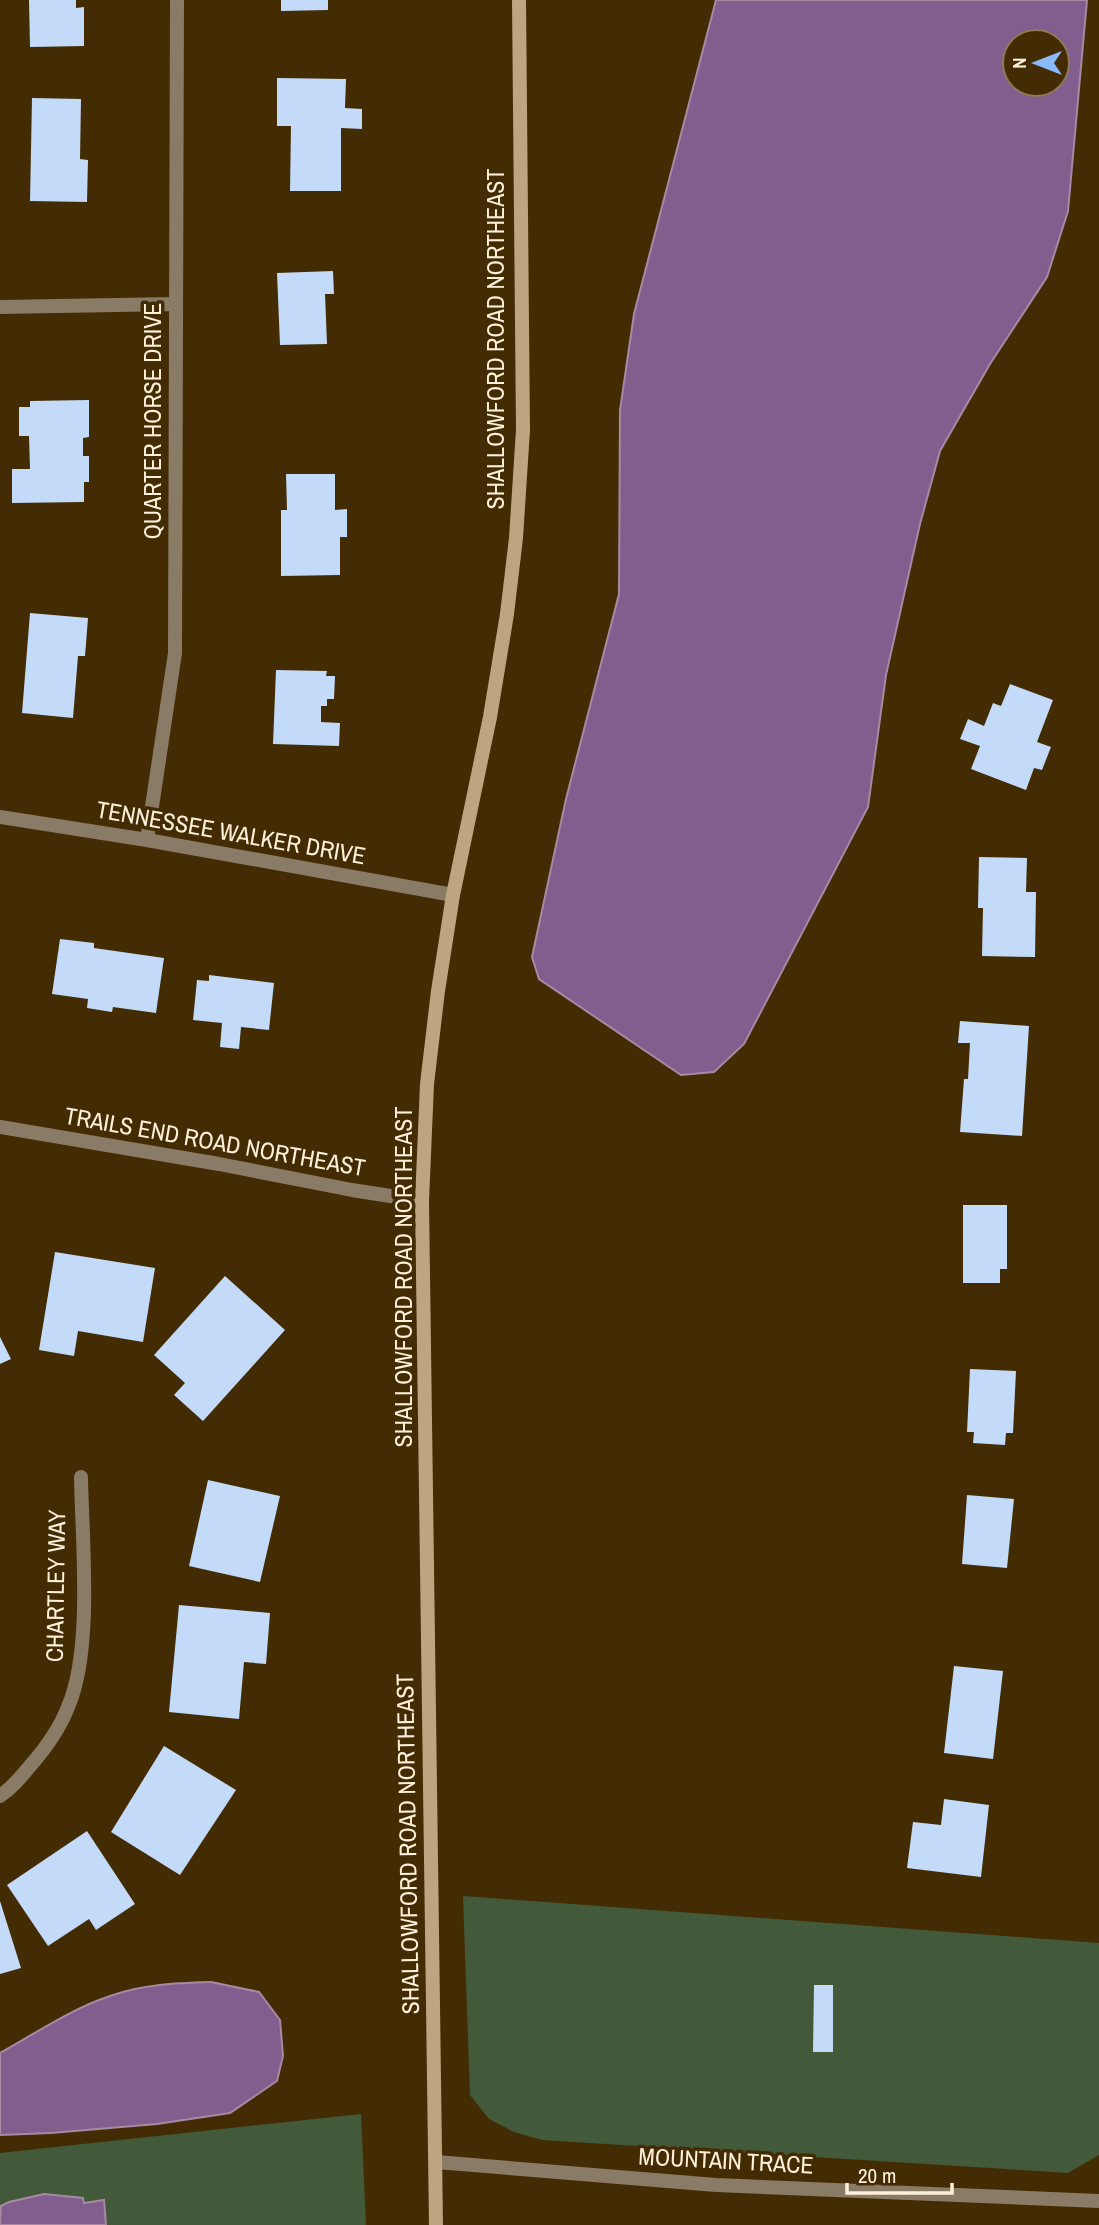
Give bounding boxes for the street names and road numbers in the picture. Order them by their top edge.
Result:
street label: SHALLOWFORD ROAD NORTHEAST [479,169,511,509]
street label: QUARTER HORSE DRIVE [136,303,168,539]
street label: TENNESSEE WALKER DRIVE [94,793,368,871]
street label: TRAILS END ROAD NORTHEAST [62,1099,368,1183]
street label: SHALLOWFORD ROAD NORTHEAST [387,1107,419,1447]
street label: CHARTLEY WAY [38,1509,72,1662]
street label: SHALLOWFORD ROAD NORTHEAST [388,1673,426,2015]
street label: MOUNTAIN TRACE [638,2139,814,2181]

